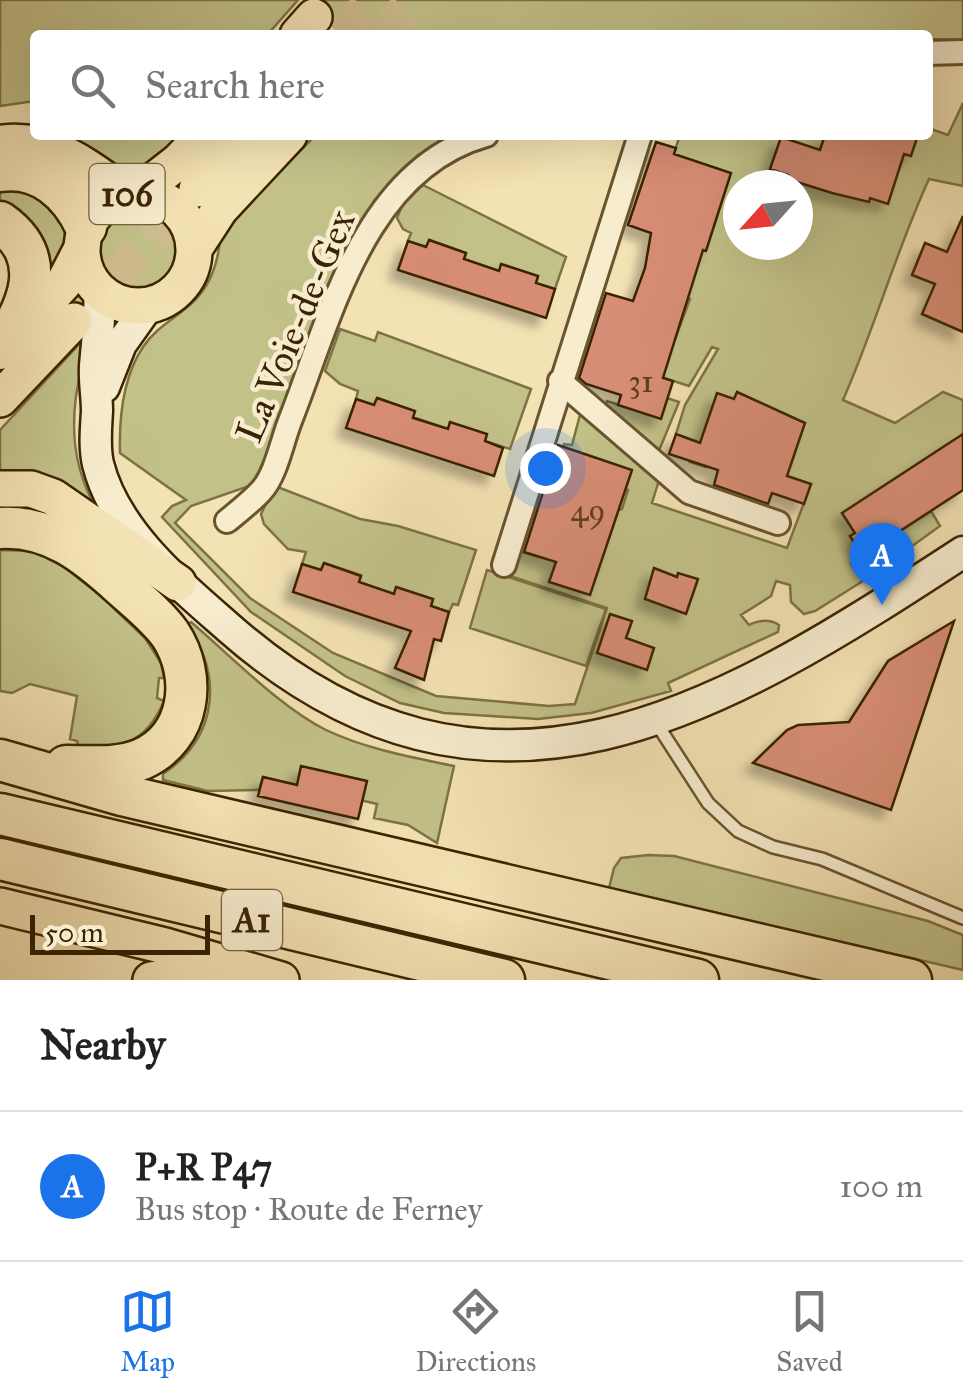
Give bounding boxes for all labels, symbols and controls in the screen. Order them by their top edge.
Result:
search box [30,30,933,140]
icon: search [65,58,120,113]
text: Search here [145,62,325,108]
road number: 106 [90,164,164,224]
north arrow [723,170,813,260]
street label: La Voie-de-Gex [225,203,365,449]
house number: 31 [628,362,654,401]
your location [520,443,571,494]
house number: 49 [570,491,606,530]
pin: A [850,522,914,605]
road number: A1 [222,890,282,950]
scale bar [30,910,210,954]
text: 50 m [45,915,104,950]
text: Nearby [40,1019,165,1071]
text: P+R P47 [135,1144,272,1190]
text: A [62,1167,83,1206]
text: 100 m [839,1167,923,1206]
text: Bus stop · Route de Ferney [135,1190,482,1229]
tab: Map [120,1284,175,1379]
tab: Directions [415,1284,536,1379]
tab: Saved [776,1284,843,1379]

